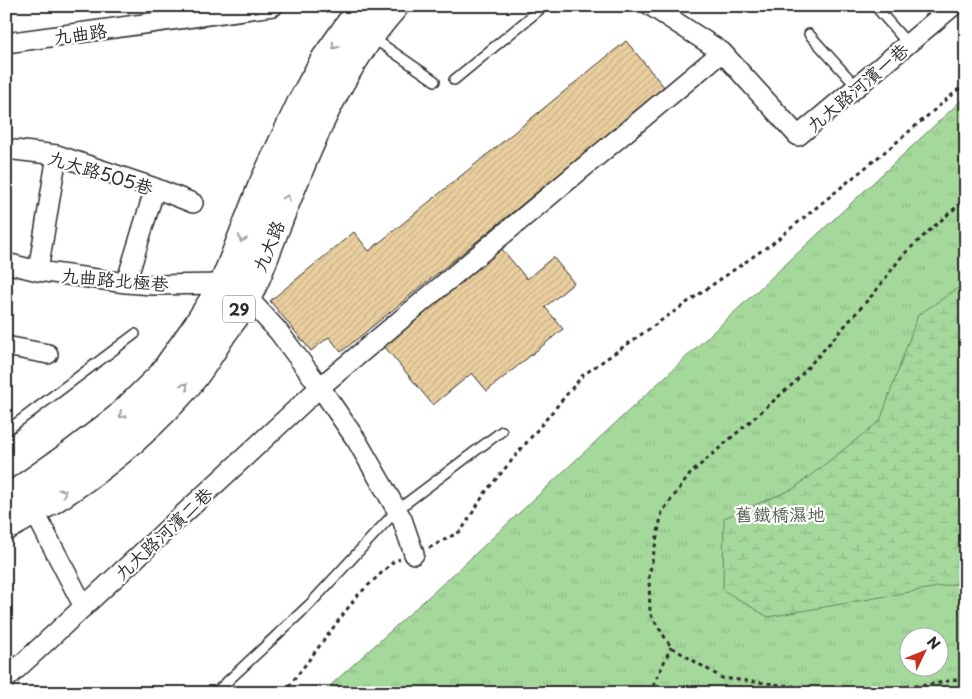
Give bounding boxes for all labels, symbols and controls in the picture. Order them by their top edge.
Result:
street label: 九曲路 [51,16,109,50]
street label: 九大路河濱一巷 [800,36,914,138]
one-way arrow [332,40,341,50]
street label: 九大路505巷 [45,143,157,201]
one-way arrow [281,194,291,203]
street label: 九大路 [245,216,291,276]
one-way arrow [238,234,248,243]
street label: 九曲路北極巷 [60,261,170,297]
road number: 29 [223,296,255,322]
one-way arrow [179,382,188,392]
one-way arrow [118,409,127,418]
street label: 九大路河濱二巷 [108,480,218,586]
one-way arrow [57,489,67,498]
park label: 舊鐵橋濕地 [735,500,825,527]
north arrow [900,626,950,676]
text: N [922,632,945,654]

